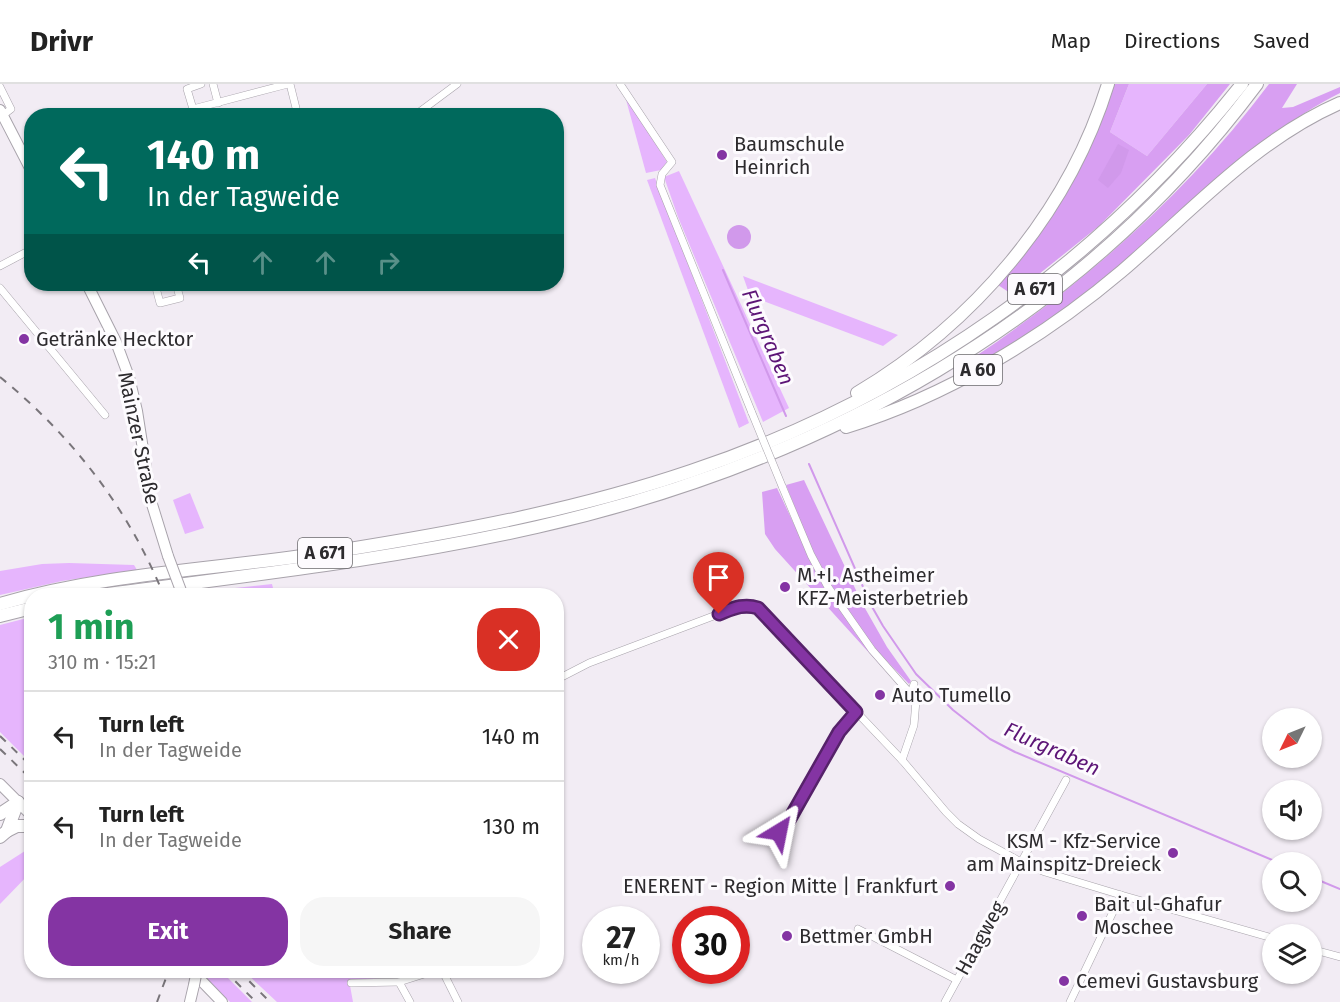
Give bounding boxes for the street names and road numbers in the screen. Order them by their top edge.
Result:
road number: A 671 [1008,274,1062,304]
road number: A 60 [954,355,1002,385]
street label: Mainzer Straße [113,369,165,507]
road number: A 671 [298,538,352,568]
street label: Haagweg [950,896,1010,979]

